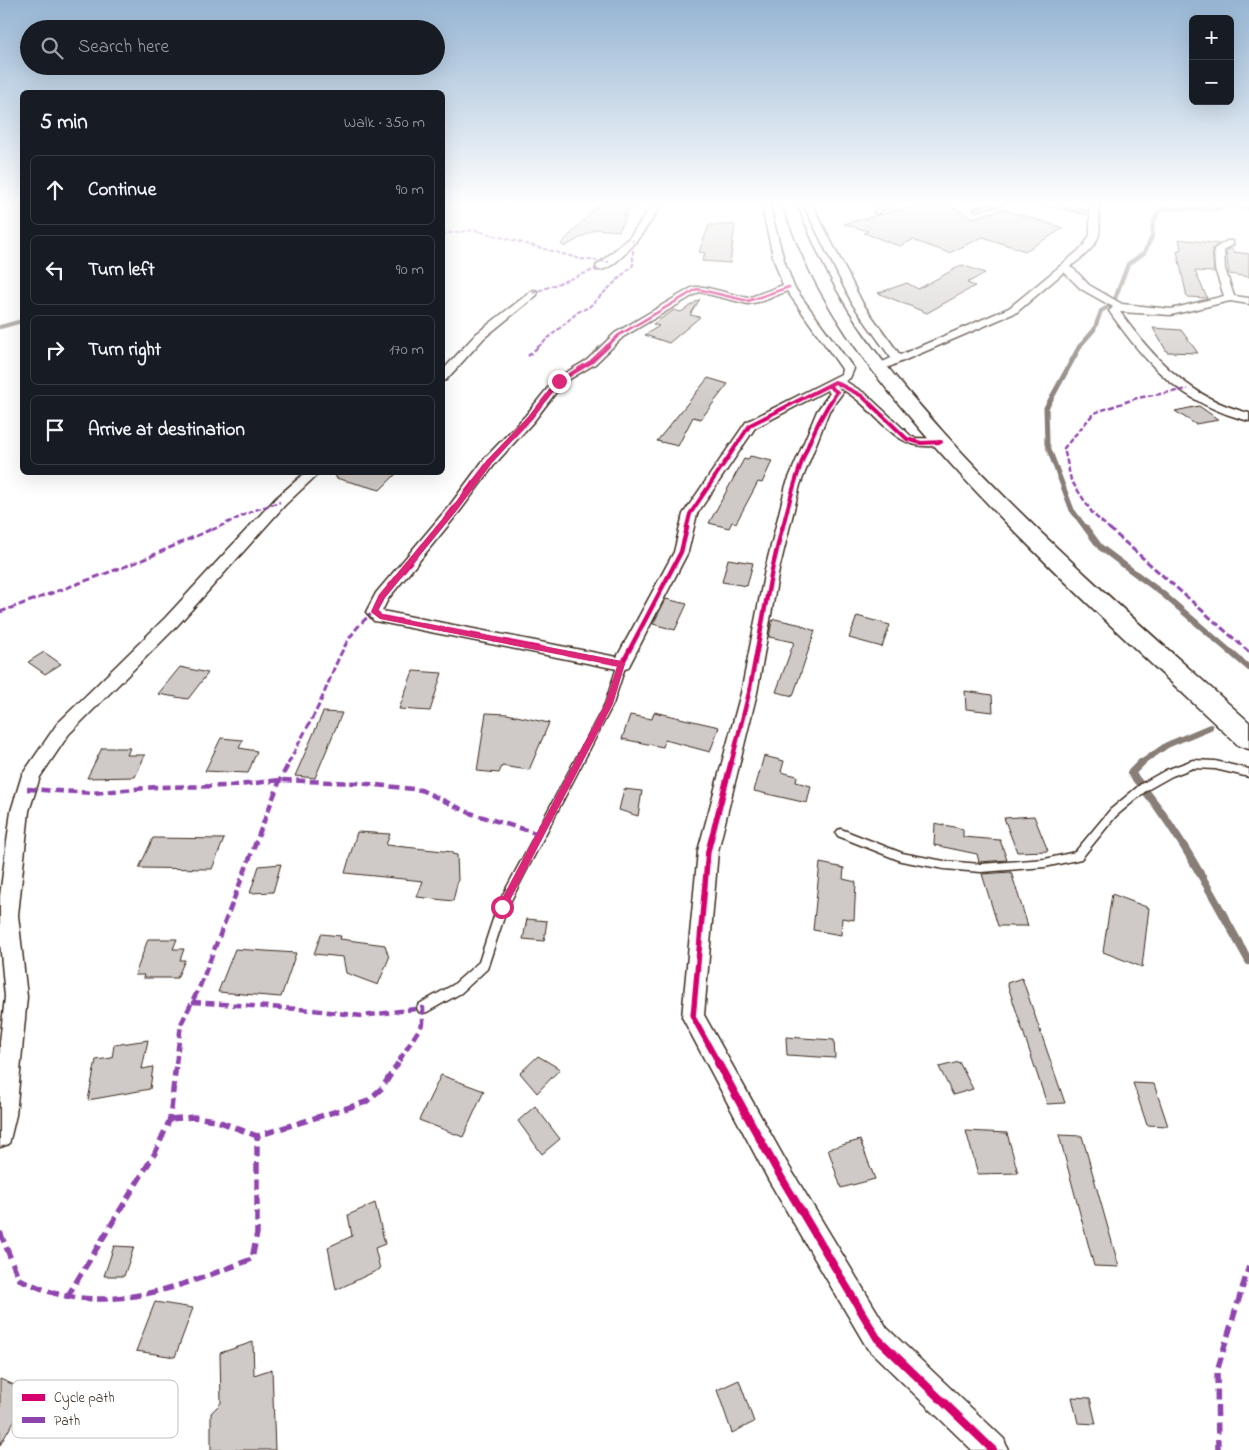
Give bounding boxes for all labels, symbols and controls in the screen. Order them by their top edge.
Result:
map controls [1189,15,1234,105]
button: + [1189,15,1234,60]
search box [20,20,445,75]
icon: search [38,34,66,62]
text: Search here [78,34,169,61]
button: − [1189,60,1234,105]
text: 5 min [40,108,88,138]
text: Walk · 350 m [344,111,425,135]
icon: ahead [41,176,69,204]
text: Continue [88,177,156,204]
text: 90 m [396,178,424,202]
icon: left [41,256,69,284]
text: Turn left [88,257,155,284]
text: 90 m [396,258,424,282]
icon: right [41,336,69,364]
text: Turn right [88,337,161,364]
text: 170 m [389,338,424,362]
route end [548,370,571,393]
icon: arrive [41,416,69,444]
text: Arrive at destination [88,417,245,444]
route start [491,896,514,919]
legend [12,1380,178,1438]
text: Cycle path [54,1388,115,1410]
text: Path [54,1411,80,1432]

